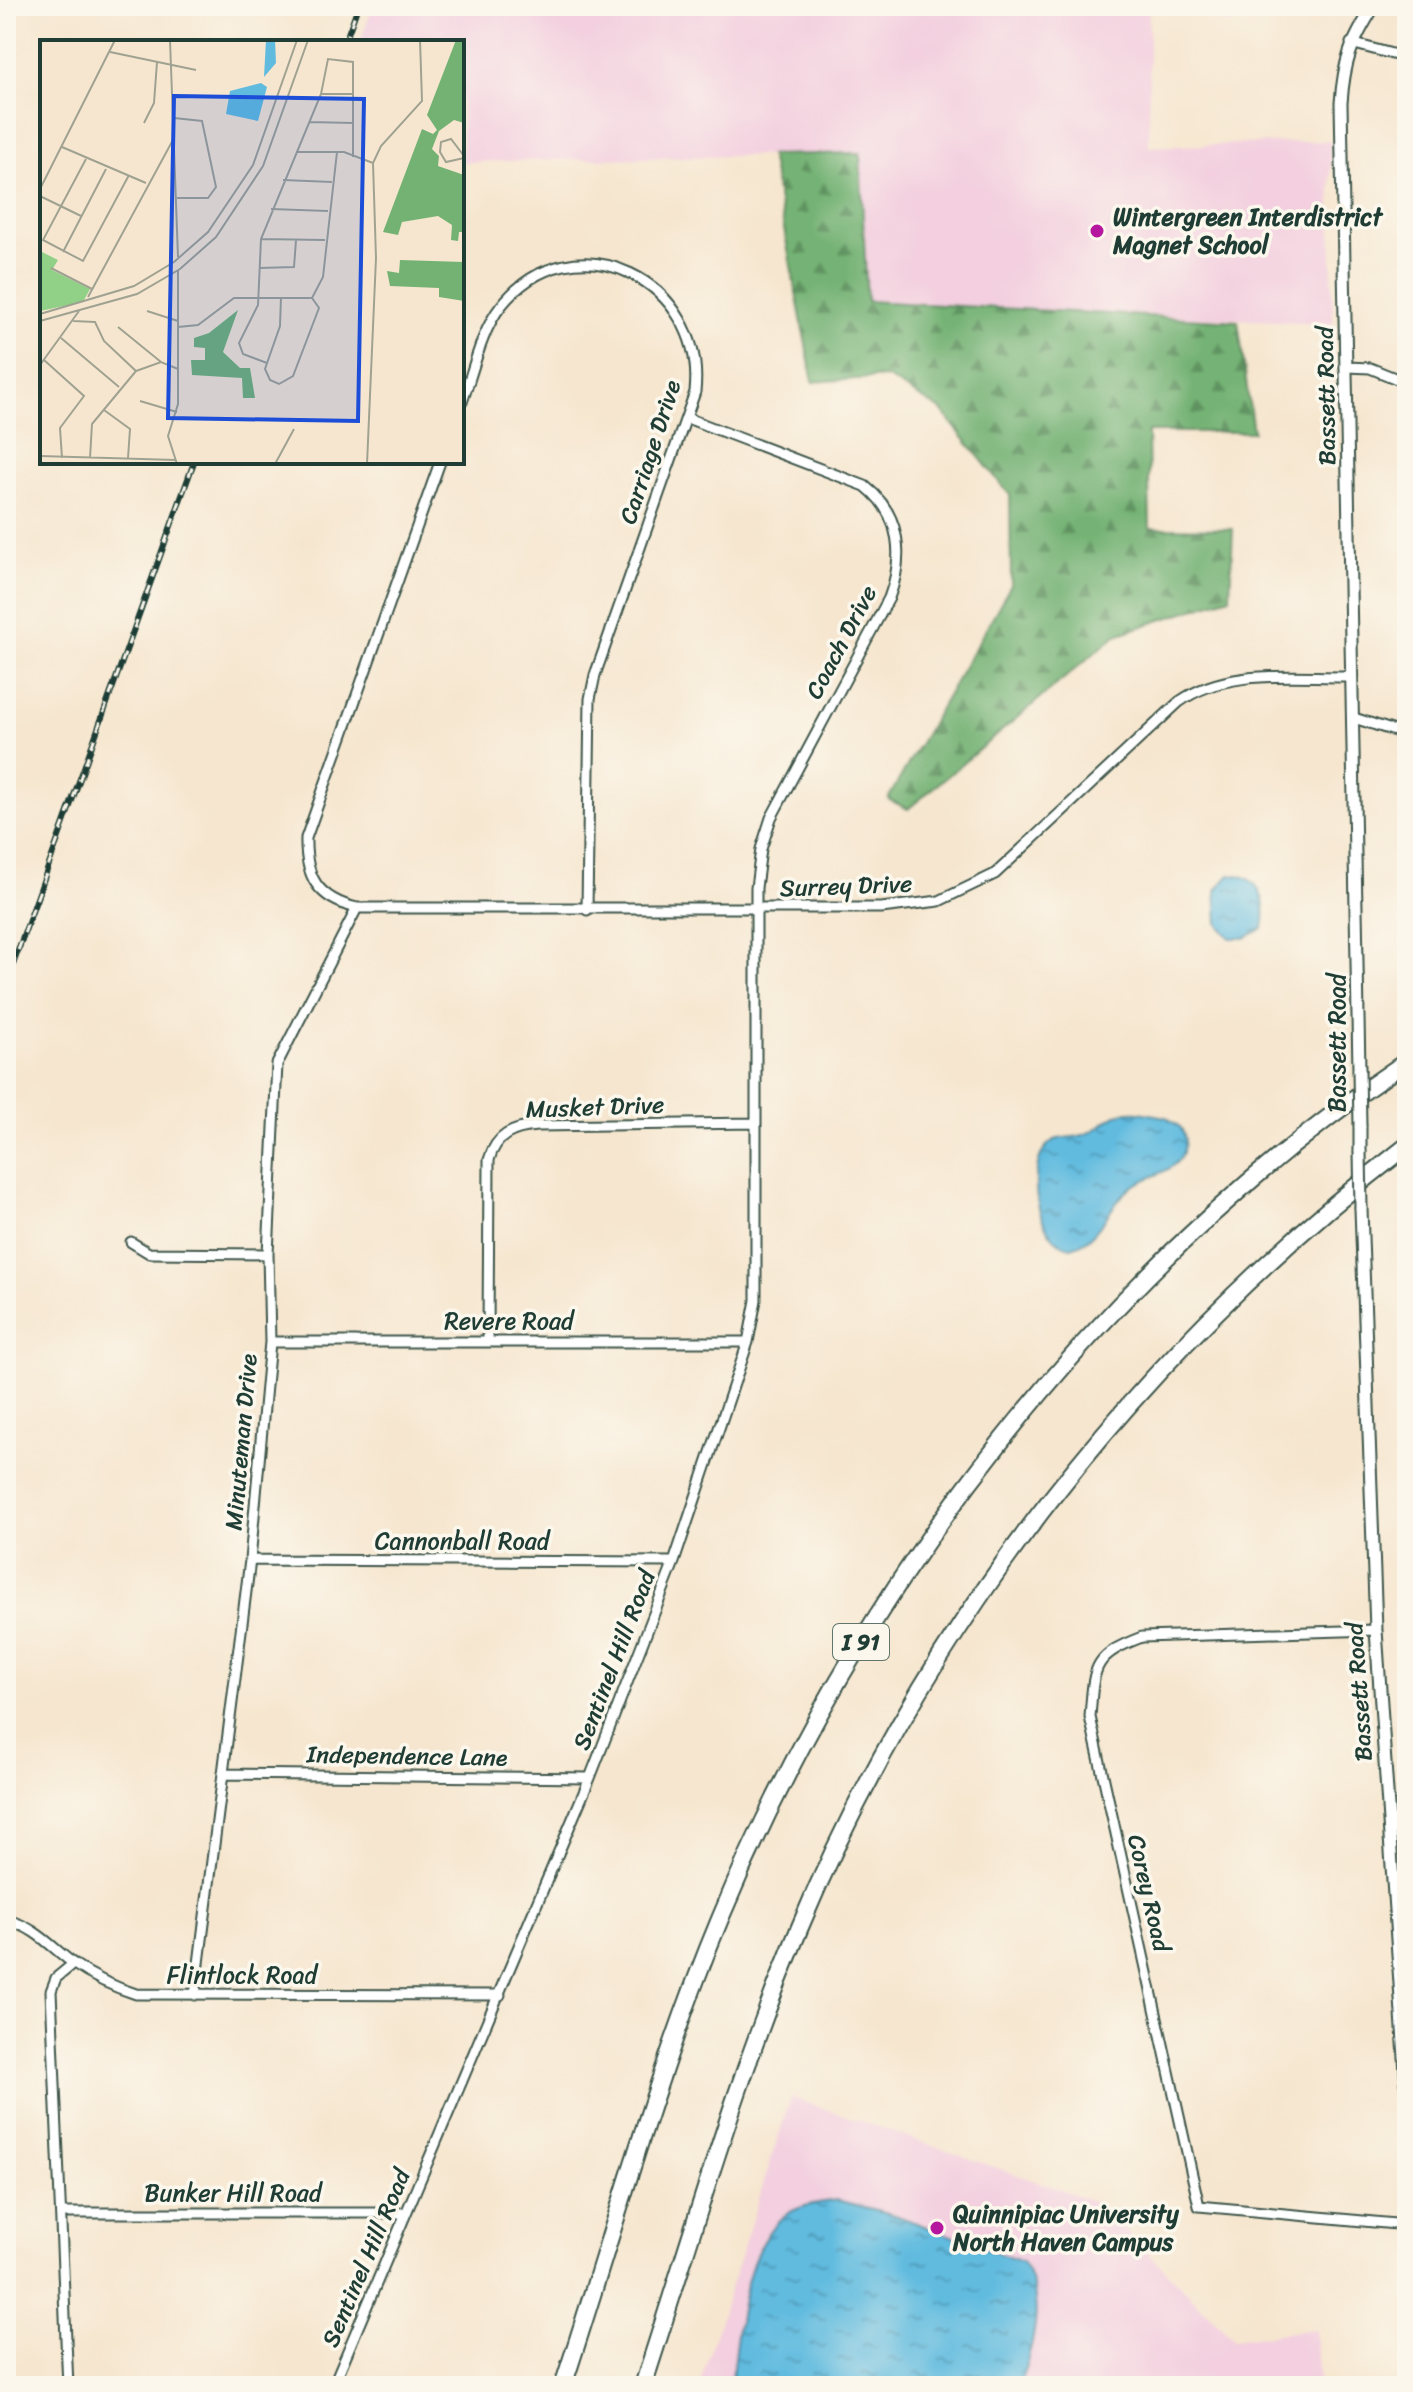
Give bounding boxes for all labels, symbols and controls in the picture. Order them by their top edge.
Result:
inset map [40,40,464,464]
place label: Wintergreen Interdistrict Magnet School [1112,196,1383,266]
marker: Wintergreen Interdistrict Magnet School [1088,222,1106,240]
street label: Bassett Road [1304,324,1348,466]
street label: Carriage Drive [607,374,693,530]
street label: Coach Drive [793,577,889,707]
street label: Surrey Drive [779,863,913,909]
street label: Bassett Road [1316,971,1358,1112]
street label: Musket Drive [525,1084,665,1130]
street label: Revere Road [444,1300,575,1342]
street label: Minuteman Drive [212,1351,270,1532]
street label: Cannonball Road [375,1520,552,1562]
street label: Sentinel Hill Road [560,1562,669,1756]
street label: Bassett Road [1333,1619,1385,1763]
road number: I 91 [833,1624,889,1660]
street label: Independence Lane [305,1733,508,1779]
street label: Corey Road [1115,1830,1183,1957]
street label: Flintlock Road [167,1954,319,1996]
street label: Sentinel Hill Road [310,2160,423,2354]
street label: Bunker Hill Road [144,2172,323,2214]
place label: Quinnipiac University North Haven Campus [952,2193,1179,2263]
marker: Quinnipiac University North Haven Campus [928,2219,946,2237]

